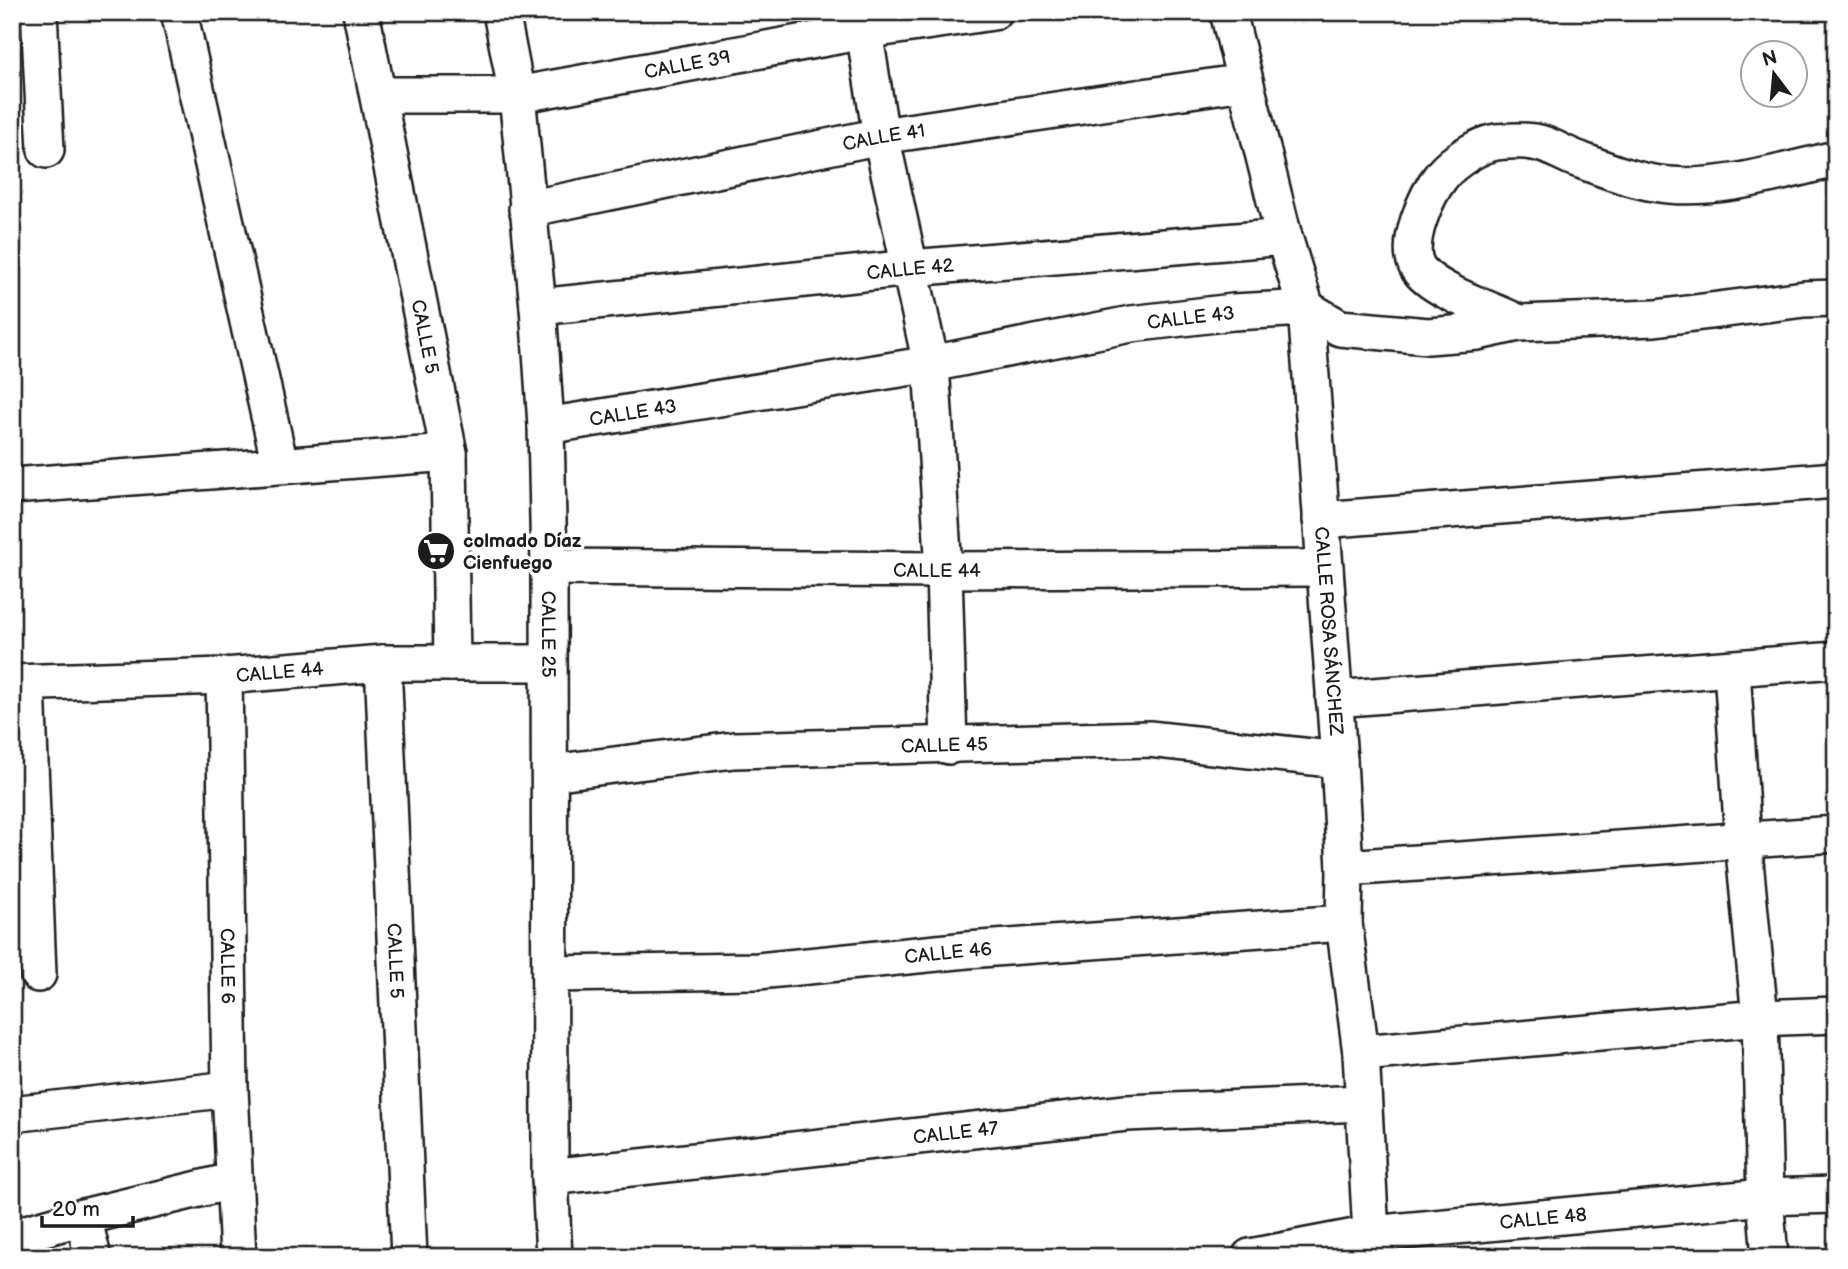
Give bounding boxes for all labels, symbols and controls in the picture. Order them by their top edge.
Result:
north arrow [1740,38,1810,108]
street label: CALLE 39 [642,46,732,84]
text: N [1760,46,1780,72]
street label: CALLE 41 [841,120,927,157]
street label: CALLE 42 [865,254,955,286]
street label: CALLE 5 [406,298,443,376]
street label: CALLE 43 [1146,302,1236,335]
street label: CALLE 43 [588,395,678,432]
street label: CALLE ROSA SÁNCHEZ [1309,526,1347,737]
supermarket icon: colmado Díaz Cienfuego [415,530,457,572]
place label: colmado Díaz Cienfuego [463,530,582,575]
street label: CALLE 44 [893,560,981,583]
street label: CALLE 25 [536,591,559,678]
street label: CALLE 44 [235,658,325,688]
street label: CALLE 45 [901,733,989,759]
street label: CALLE 5 [381,923,408,999]
street label: CALLE 6 [215,928,239,1004]
street label: CALLE 46 [903,938,993,969]
street label: CALLE 47 [912,1117,1000,1150]
scale bar [42,1185,133,1229]
text: 20 m [52,1197,100,1222]
street label: CALLE 48 [1499,1204,1588,1235]

